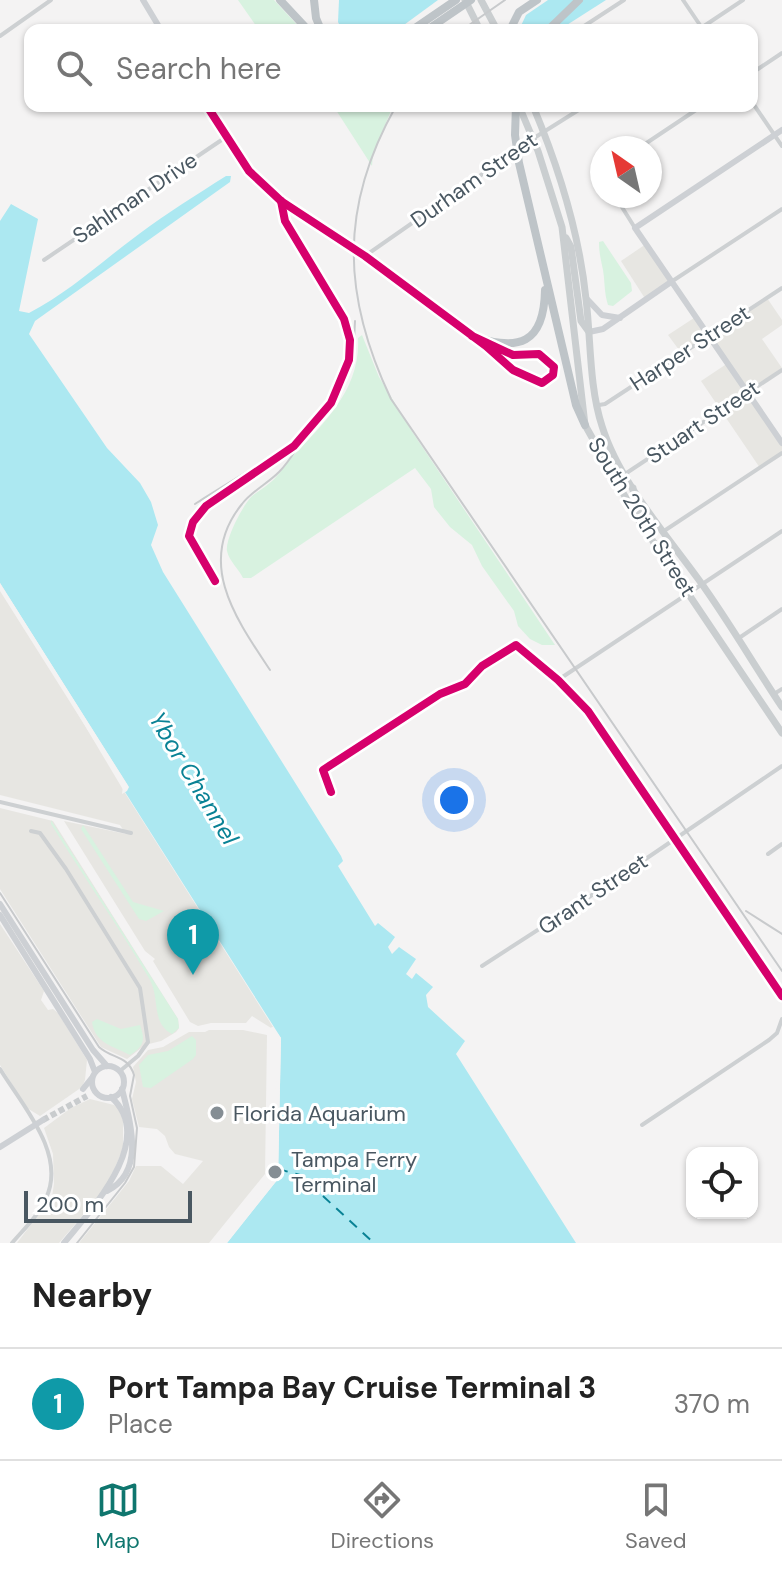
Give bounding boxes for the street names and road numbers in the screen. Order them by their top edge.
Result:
street label: Durham Street [405,126,543,234]
street label: Sahlman Drive [67,146,203,250]
street label: Harper Street [624,298,756,398]
street label: Stuart Street [641,373,765,471]
street label: South 20th Street [581,432,703,602]
street label: Grant Street [533,847,653,941]

